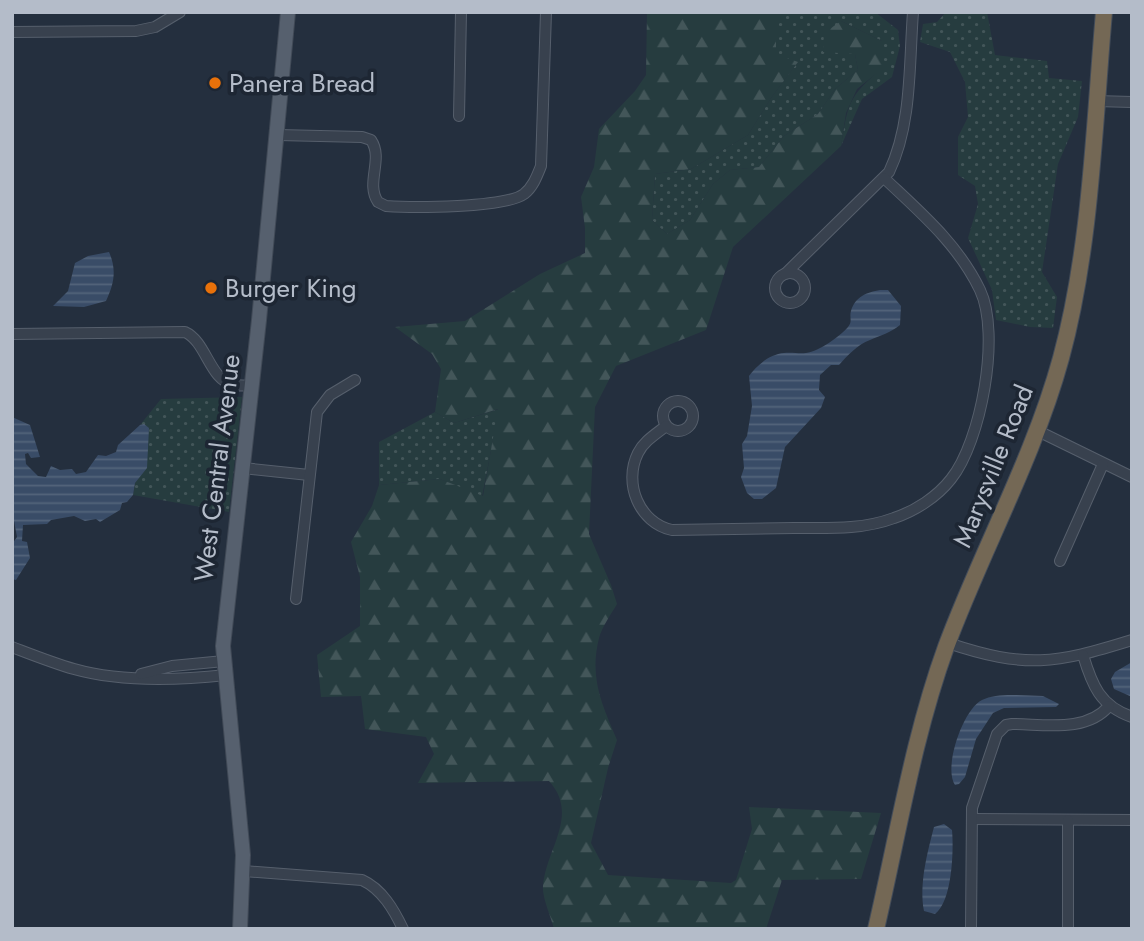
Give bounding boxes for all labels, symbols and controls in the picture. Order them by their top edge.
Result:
place label: Panera Bread [229,64,375,102]
marker: Panera Bread [207,75,223,91]
place label: Burger King [225,269,357,307]
marker: Burger King [203,280,219,296]
street label: West Central Avenue [184,352,250,584]
street label: Marysville Road [943,379,1043,553]

